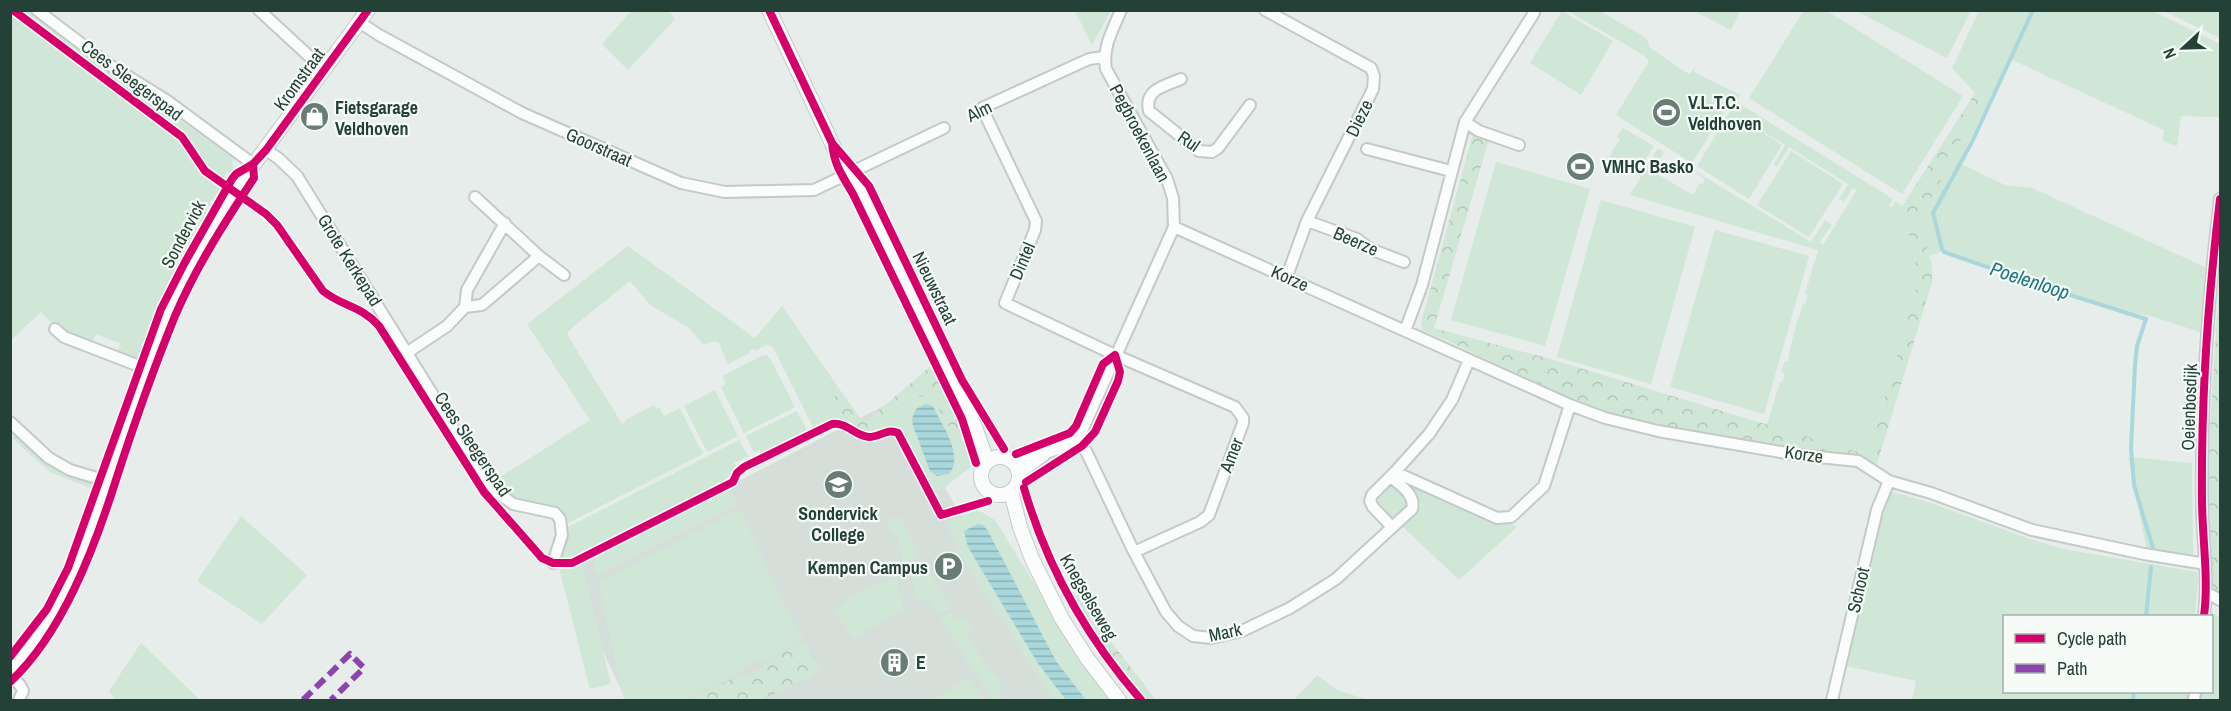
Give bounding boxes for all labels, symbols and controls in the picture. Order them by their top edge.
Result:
north arrow [2153,18,2213,78]
street label: Cees Sleegerspad [76,33,188,127]
street label: Kromstraat [268,42,330,116]
text: N [2157,45,2181,62]
street label: Pegbroekenlaan [1104,80,1176,186]
place label: V.L.T.C. Veldhoven [1688,90,1762,136]
street label: Alm [961,94,996,128]
place label: Fietsgarage Veldhoven [335,95,418,141]
street label: Dieze [1339,95,1379,141]
sports icon: V.L.T.C. Veldhoven [1651,96,1683,128]
shop icon: Fietsgarage Veldhoven [298,101,330,133]
street label: Goorstraat [562,121,636,173]
street label: Rul [1173,124,1205,158]
sports icon: VMHC Basko [1565,150,1597,182]
place label: VMHC Basko [1602,154,1694,179]
street label: Sondervick [155,195,212,272]
street label: Grote Kerkepad [312,209,388,311]
street label: Beerze [1330,220,1382,262]
street label: Dintel [1003,238,1041,284]
street label: Nieuwstraat [907,247,963,329]
water label: Poelenloop [1987,254,2073,306]
street label: Korze [1267,259,1313,297]
street label: Oeienbosdijk [2175,362,2203,451]
street label: Cees Sleegerspad [429,387,517,501]
street label: Amer [1213,434,1249,477]
street label: Korze [1783,439,1825,469]
school or university icon: Sondervick College [822,468,854,500]
place label: Sondervick College [798,501,879,547]
street label: Knegselseweg [1054,549,1124,645]
parking icon: Kempen Campus [933,551,965,583]
place label: Kempen Campus [807,555,928,580]
street label: Schoot [1841,565,1875,615]
legend [2003,615,2213,693]
street label: Mark [1206,616,1244,648]
text: Cycle path [2057,626,2127,651]
building icon: E [879,646,911,678]
place label: E [916,650,926,675]
text: Path [2057,656,2087,681]

